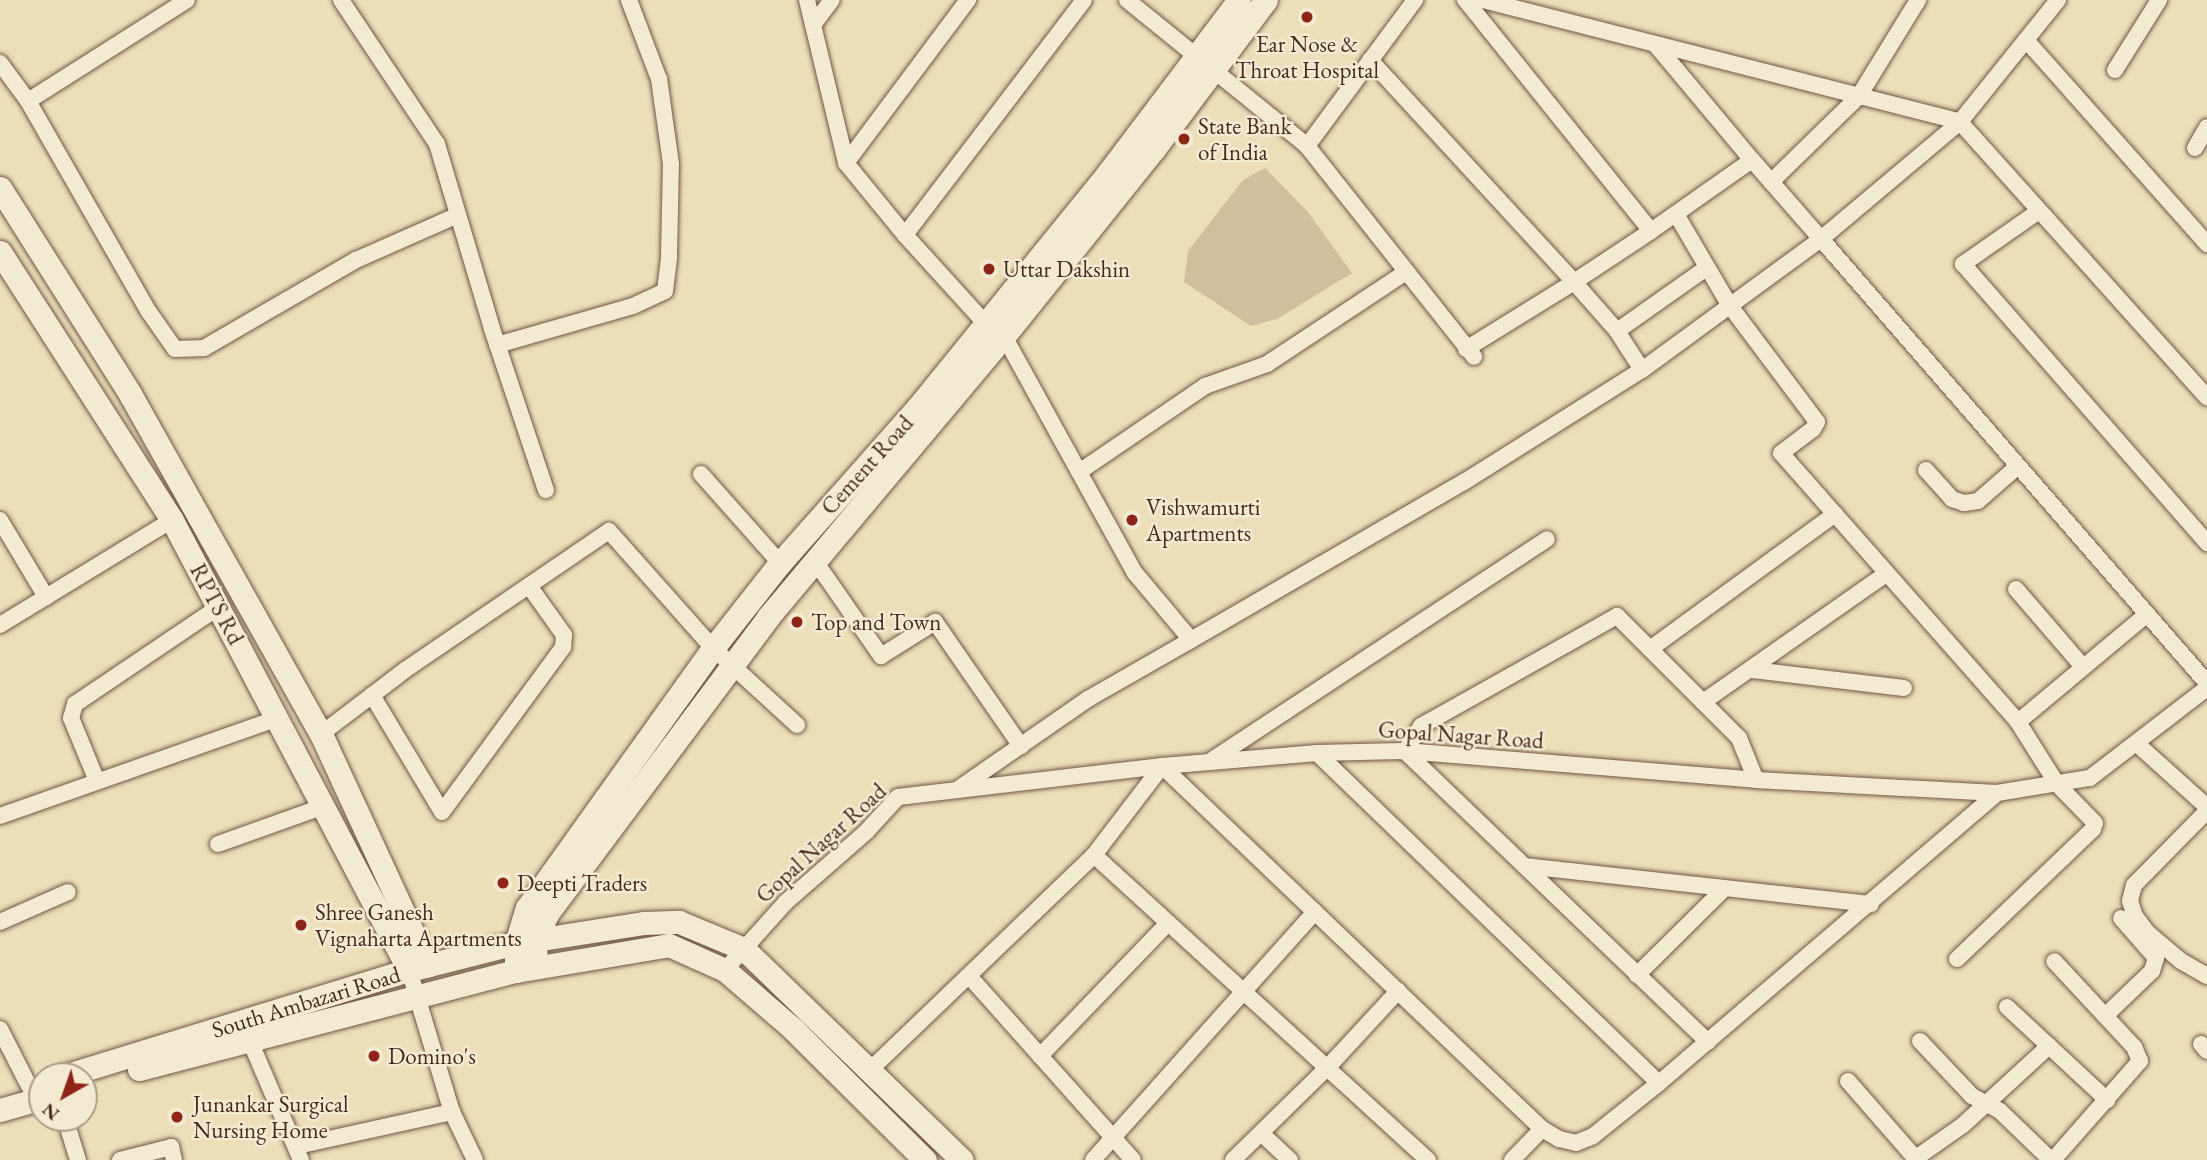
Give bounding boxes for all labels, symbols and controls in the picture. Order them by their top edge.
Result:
marker: Ear Nose & Throat Hospital [1297,7,1317,27]
place label: Ear Nose & Throat Hospital [1235,30,1379,84]
place label: State Bank of India [1198,112,1291,166]
marker: State Bank of India [1176,131,1192,147]
place label: Uttar Dakshin [1003,255,1130,283]
marker: Uttar Dakshin [981,261,997,277]
street label: Cement Road [815,410,919,520]
place label: Vishwamurti Apartments [1146,493,1260,547]
marker: Vishwamurti Apartments [1124,512,1140,528]
street label: RPTS Rd [184,559,250,649]
place label: Top and Town [811,608,941,636]
marker: Top and Town [789,614,805,630]
street label: Gopal Nagar Road [1377,715,1545,755]
street label: Gopal Nagar Road [750,777,892,909]
place label: Deepti Traders [517,869,647,897]
marker: Deepti Traders [495,875,511,891]
place label: Shree Ganesh Vignaharta Apartments [315,898,522,952]
marker: Shree Ganesh Vignaharta Apartments [293,917,309,933]
street label: South Ambazari Road [208,960,404,1044]
place label: Domino's [388,1042,476,1070]
marker: Domino's [366,1048,382,1064]
north arrow [28,1062,98,1132]
place label: Junankar Surgical Nursing Home [193,1090,349,1144]
text: N [37,1097,64,1126]
marker: Junankar Surgical Nursing Home [167,1107,187,1127]

